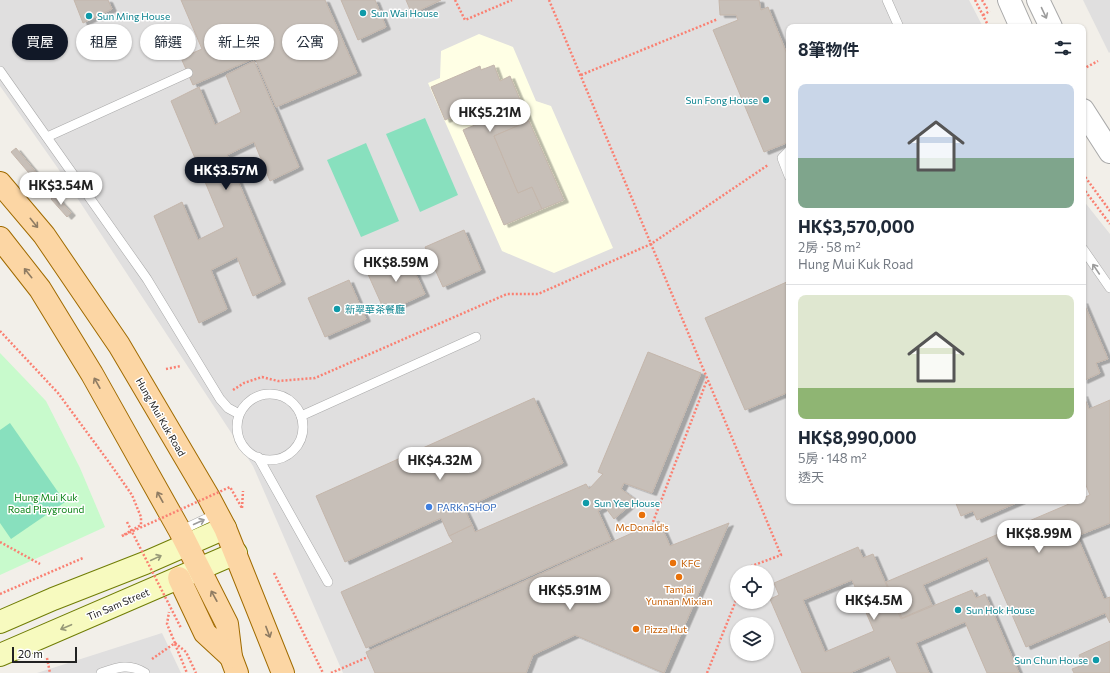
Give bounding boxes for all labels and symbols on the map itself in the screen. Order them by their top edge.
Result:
place label: Sun Wai House [371,7,438,19]
one-way arrow [1041,7,1048,19]
marker: Sun Wai House [358,8,368,18]
place label: Sun Ming House [97,10,170,22]
marker: Sun Ming House [84,11,94,21]
place label: Sun Fong House [685,94,758,106]
marker: Sun Fong House [761,95,771,105]
pin: HK$5.21M [449,99,531,133]
pin: HK$3.57M [185,157,267,191]
pin: HK$3.54M [20,172,102,206]
one-way arrow [30,218,39,229]
pin: HK$8.59M [355,249,437,283]
one-way arrow [1092,263,1101,274]
one-way arrow [23,268,32,279]
place label: 新翠華茶餐廳 [345,303,405,315]
marker: 新翠華茶餐廳 [332,304,342,314]
street label: Hung Mui Kuk Road [134,376,188,459]
one-way arrow [92,377,100,389]
pin: HK$4.32M [399,447,481,481]
park label: Hung Mui Kuk Road Playground [8,491,84,515]
one-way arrow [156,491,164,503]
place label: Sun Yee House [594,497,660,509]
marker: Sun Yee House [581,498,591,508]
place label: PARKnSHOP [437,501,497,513]
marker: PARKnSHOP [424,502,434,512]
marker: McDonald's [637,510,647,520]
one-way arrow [192,518,204,525]
pin: HK$8.99M [998,520,1080,554]
place label: McDonald's [615,521,669,533]
one-way arrow [149,554,161,561]
place label: KFC [681,557,700,569]
marker: KFC [668,558,678,568]
marker: TamJai Yunnan Mixian [674,572,684,582]
pin: HK$5.91M [529,577,611,611]
place label: TamJai Yunnan Mixian [646,583,712,607]
street label: Tin Sam Street [85,585,151,623]
pin: HK$4.5M [837,587,911,621]
one-way arrow [209,591,217,603]
place label: Sun Hok House [966,604,1035,616]
marker: Sun Hok House [953,605,963,615]
place label: Pizza Hut [644,623,687,635]
one-way arrow [60,624,72,631]
marker: Pizza Hut [631,624,641,634]
one-way arrow [265,626,272,639]
scale bar [12,645,77,664]
place label: Sun Chun House [1014,654,1088,666]
marker: Sun Chun House [1091,655,1101,665]

